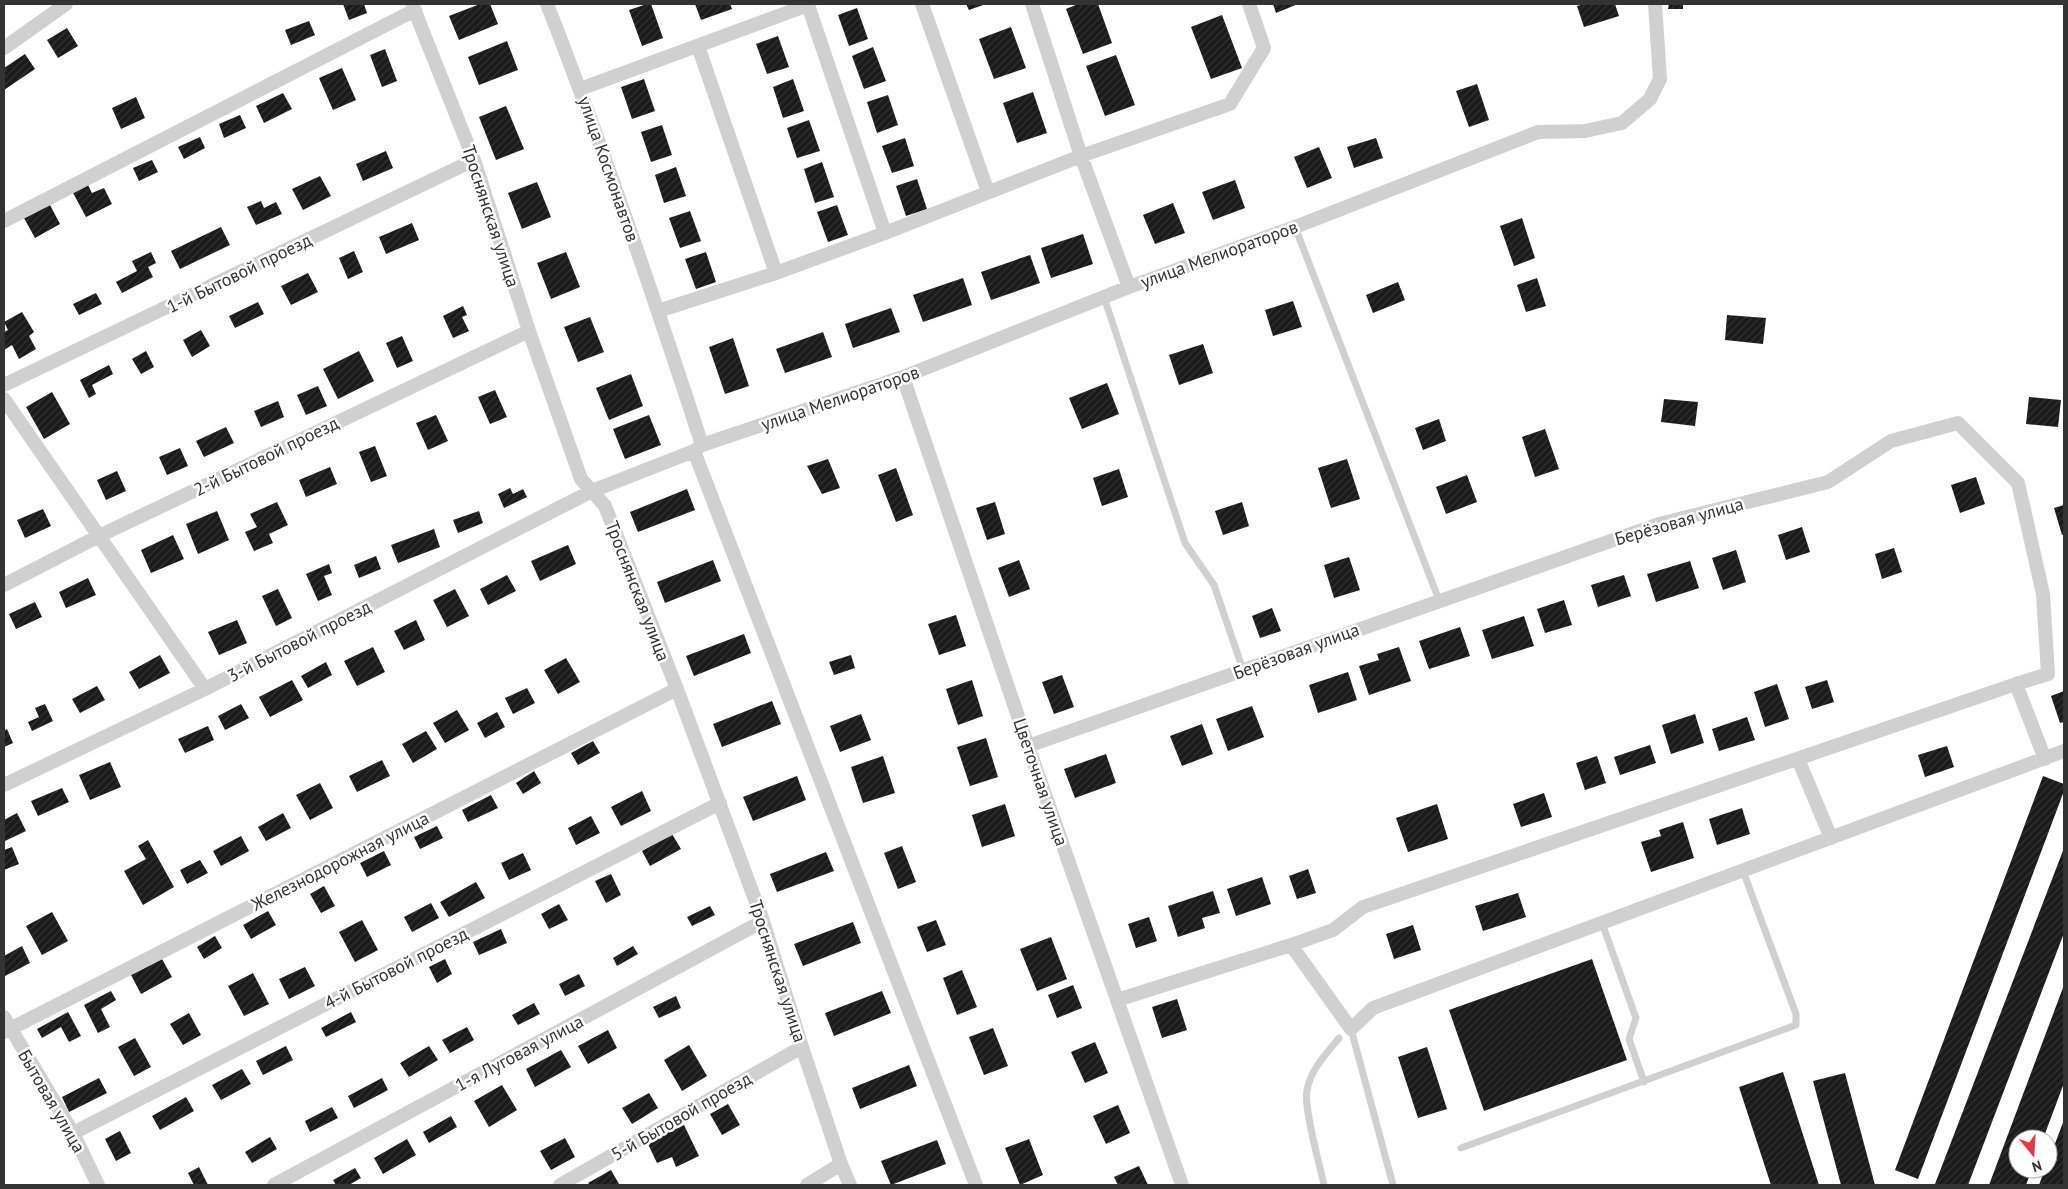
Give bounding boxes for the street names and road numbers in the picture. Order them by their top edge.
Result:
street label: улица Космонавтов [573,93,645,245]
street label: Троснянская улица [457,142,525,290]
street label: улица Мелиораторов [1137,215,1301,293]
street label: 1-й Бытовой проезд [163,228,315,318]
street label: улица Мелиораторов [758,360,922,436]
street label: 2-й Бытовой проезд [190,411,342,501]
street label: Берёзовая улица [1612,492,1746,550]
street label: Троснянская улица [601,518,675,664]
street label: 3-й Бытовой проезд [223,595,375,687]
street label: Берёзовая улица [1230,618,1362,684]
street label: Цветочная улица [1008,715,1074,849]
street label: Железнодорожная улица [246,806,433,916]
street label: Троснянская улица [744,897,812,1045]
street label: 4-й Бытовой проезд [320,922,472,1014]
street label: 1-я Луговая улица [451,1009,587,1097]
street label: Бытовая улица [13,1045,91,1157]
street label: 5-й Бытовой проезд [607,1066,756,1166]

